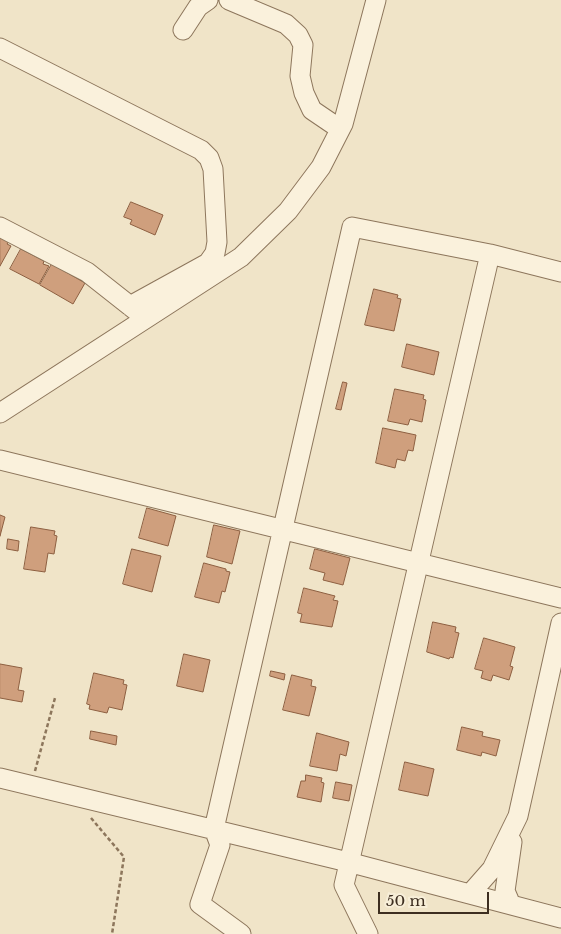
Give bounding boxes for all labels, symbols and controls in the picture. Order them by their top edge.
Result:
scale bar [381,882,492,914]
text: 50 m [386,891,426,910]

